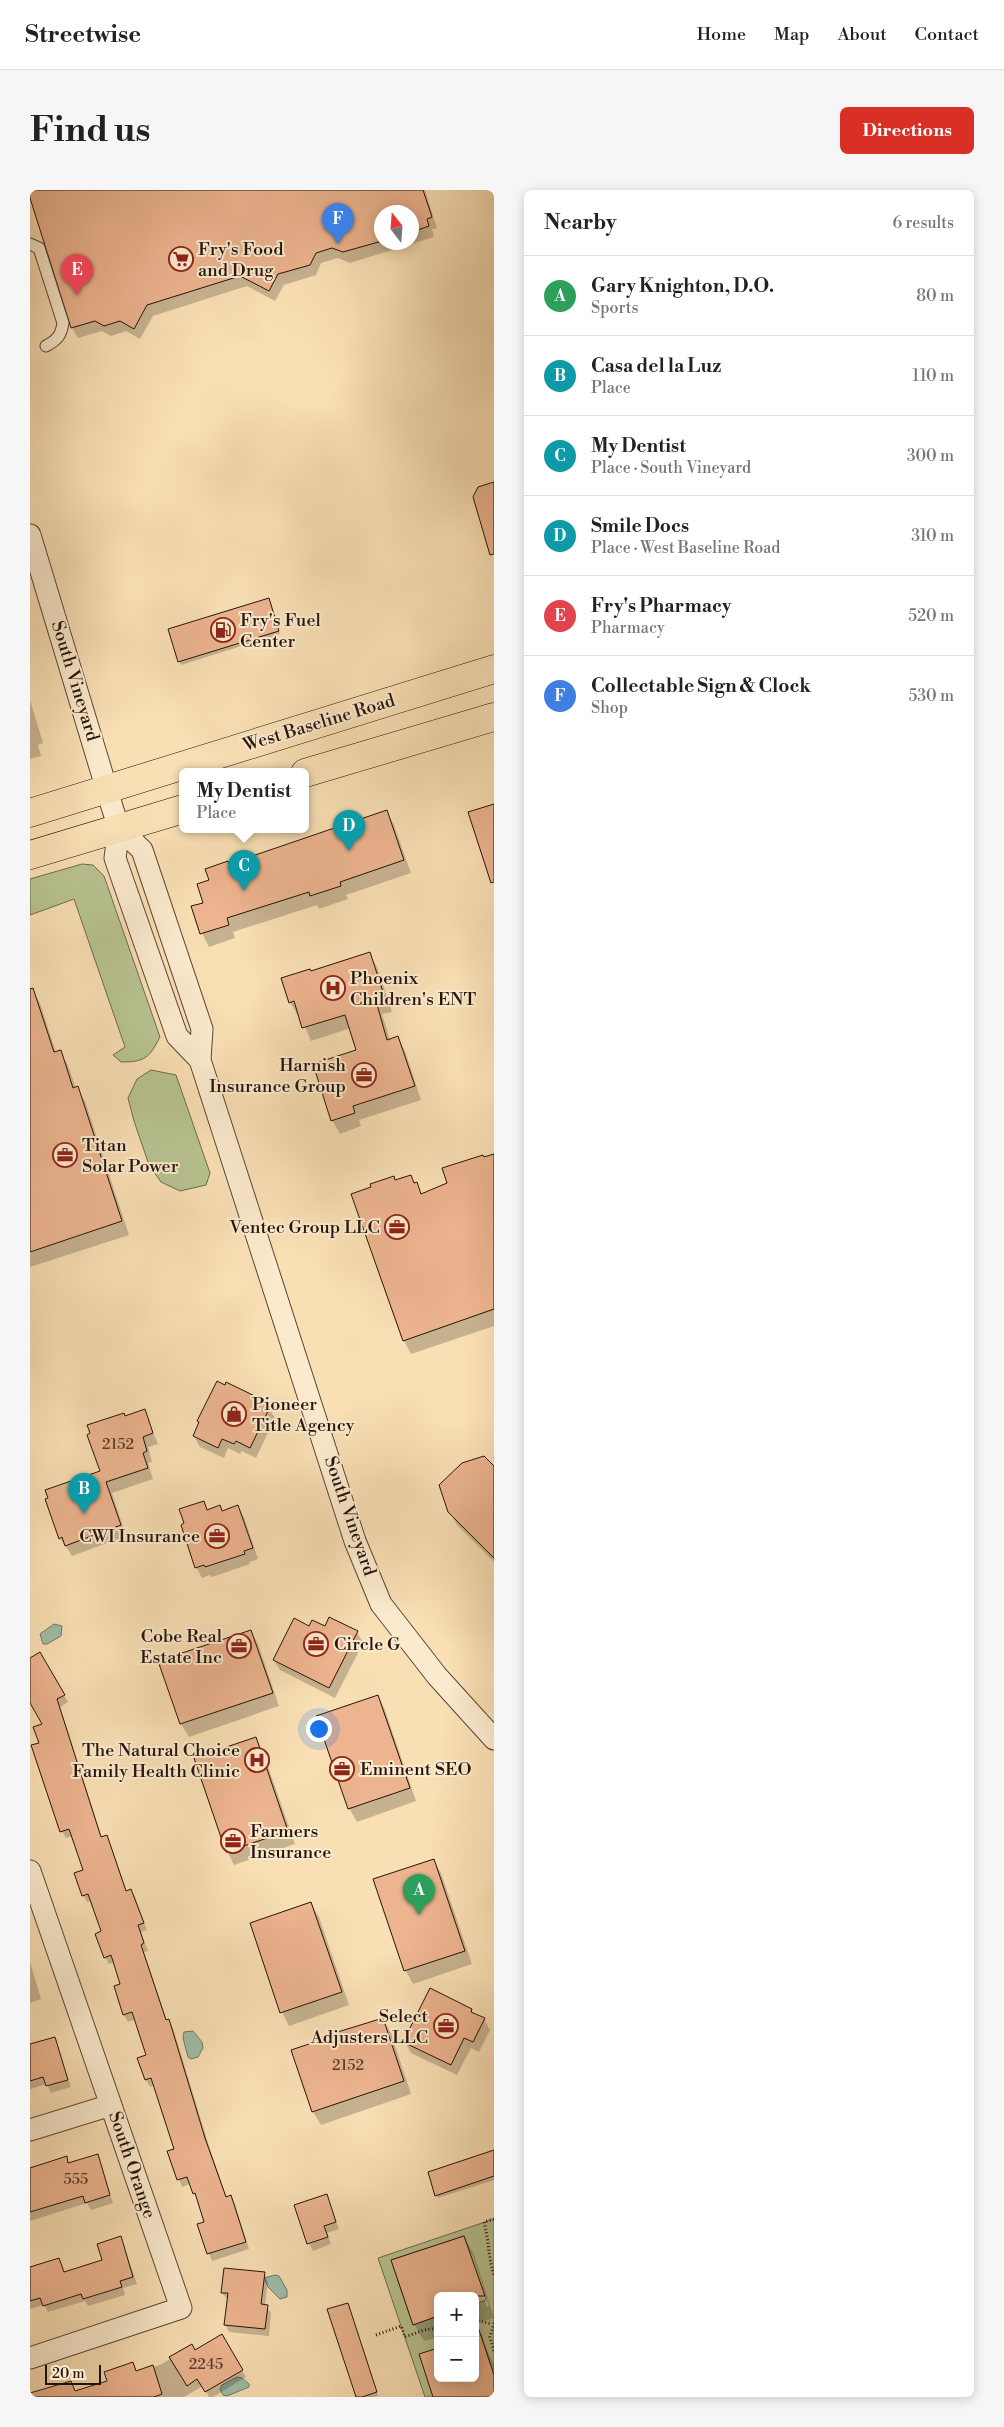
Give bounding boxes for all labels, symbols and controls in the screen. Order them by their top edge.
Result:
text: Streetwise [25,20,141,50]
text: Home [697,23,746,46]
text: Map [774,23,810,46]
text: About [838,23,887,46]
text: Contact [915,23,979,46]
button: Directions [840,107,974,154]
text: Find us [30,109,150,152]
pin: F [322,203,354,244]
north arrow [374,205,419,250]
text: Nearby [544,210,617,236]
text: 6 results [893,213,954,233]
place label: Fry's Food and Drug [198,238,284,282]
supermarket icon: Fry's Food and Drug [168,246,194,272]
pin: E [61,254,93,295]
text: Gary Knighton, D.O. [591,274,774,298]
text: A [554,286,566,306]
text: 80 m [916,286,954,306]
text: Sports [591,298,638,318]
text: Casa del la Luz [591,354,721,378]
text: B [554,366,566,386]
text: 110 m [912,366,954,386]
text: Place [591,378,631,398]
text: My Dentist [591,434,686,458]
text: C [554,446,566,466]
text: 300 m [907,446,954,466]
text: Place · South Vineyard [591,458,751,478]
text: Smile Docs [591,514,689,538]
text: D [554,526,566,546]
text: 310 m [911,526,954,546]
text: Place · West Baseline Road [591,538,780,558]
text: Fry's Pharmacy [591,594,731,618]
text: E [554,606,566,626]
text: 520 m [908,606,954,626]
place label: Fry's Fuel Center [240,609,321,653]
fuel station icon: Fry's Fuel Center [210,617,236,643]
street label: South Vineyard [46,618,104,745]
text: Pharmacy [591,618,665,638]
text: Collectable Sign & Clock [591,674,811,698]
text: F [554,686,566,706]
text: 530 m [908,686,954,706]
street label: West Baseline Road [239,689,398,757]
text: Shop [591,698,628,718]
popup [179,768,309,833]
text: My Dentist [196,779,292,803]
text: Place [196,803,236,823]
pin: D [333,810,365,851]
pin: C [228,850,260,891]
place label: Phoenix Children's ENT [350,967,476,1011]
hospital icon: Phoenix Children's ENT [320,975,346,1001]
place label: Harnish Insurance Group [209,1054,346,1098]
office icon: Harnish Insurance Group [351,1062,377,1088]
place label: Titan Solar Power [82,1134,179,1178]
office icon: Titan Solar Power [52,1142,78,1168]
office icon: Ventec Group LLC [384,1214,410,1240]
place label: Ventec Group LLC [228,1216,380,1239]
place label: Pioneer Title Agency [252,1393,355,1437]
shop icon: Pioneer Title Agency [221,1401,247,1427]
house number: 2152 [102,1435,134,1454]
street label: South Vineyard [319,1453,381,1580]
pin: B [68,1473,100,1514]
office icon: CWI Insurance [204,1523,230,1549]
place label: CWI Insurance [79,1525,200,1548]
place label: Cobe Real Estate Inc [140,1625,223,1669]
office icon: Circle G [303,1631,329,1657]
office icon: Cobe Real Estate Inc [226,1633,252,1659]
place label: Circle G [334,1633,401,1656]
your location [306,1716,332,1742]
place label: The Natural Choice Family Health Clinic [72,1739,240,1783]
hospital icon: The Natural Choice Family Health Clinic [244,1747,270,1773]
office icon: Eminent SEO [329,1756,355,1782]
place label: Eminent SEO [360,1758,471,1781]
place label: Farmers Insurance [250,1820,331,1864]
office icon: Farmers Insurance [220,1828,246,1854]
pin: A [403,1874,435,1915]
place label: Select Adjusters LLC [310,2005,429,2049]
office icon: Select Adjusters LLC [433,2013,459,2039]
house number: 2152 [332,2056,364,2075]
street label: South Orange [103,2109,161,2221]
house number: 555 [64,2170,88,2189]
map controls [434,2292,479,2382]
button: + [434,2292,479,2337]
button: − [434,2337,479,2382]
house number: 2245 [189,2355,223,2374]
scale bar [45,2362,101,2385]
text: 20 m [52,2365,84,2383]

